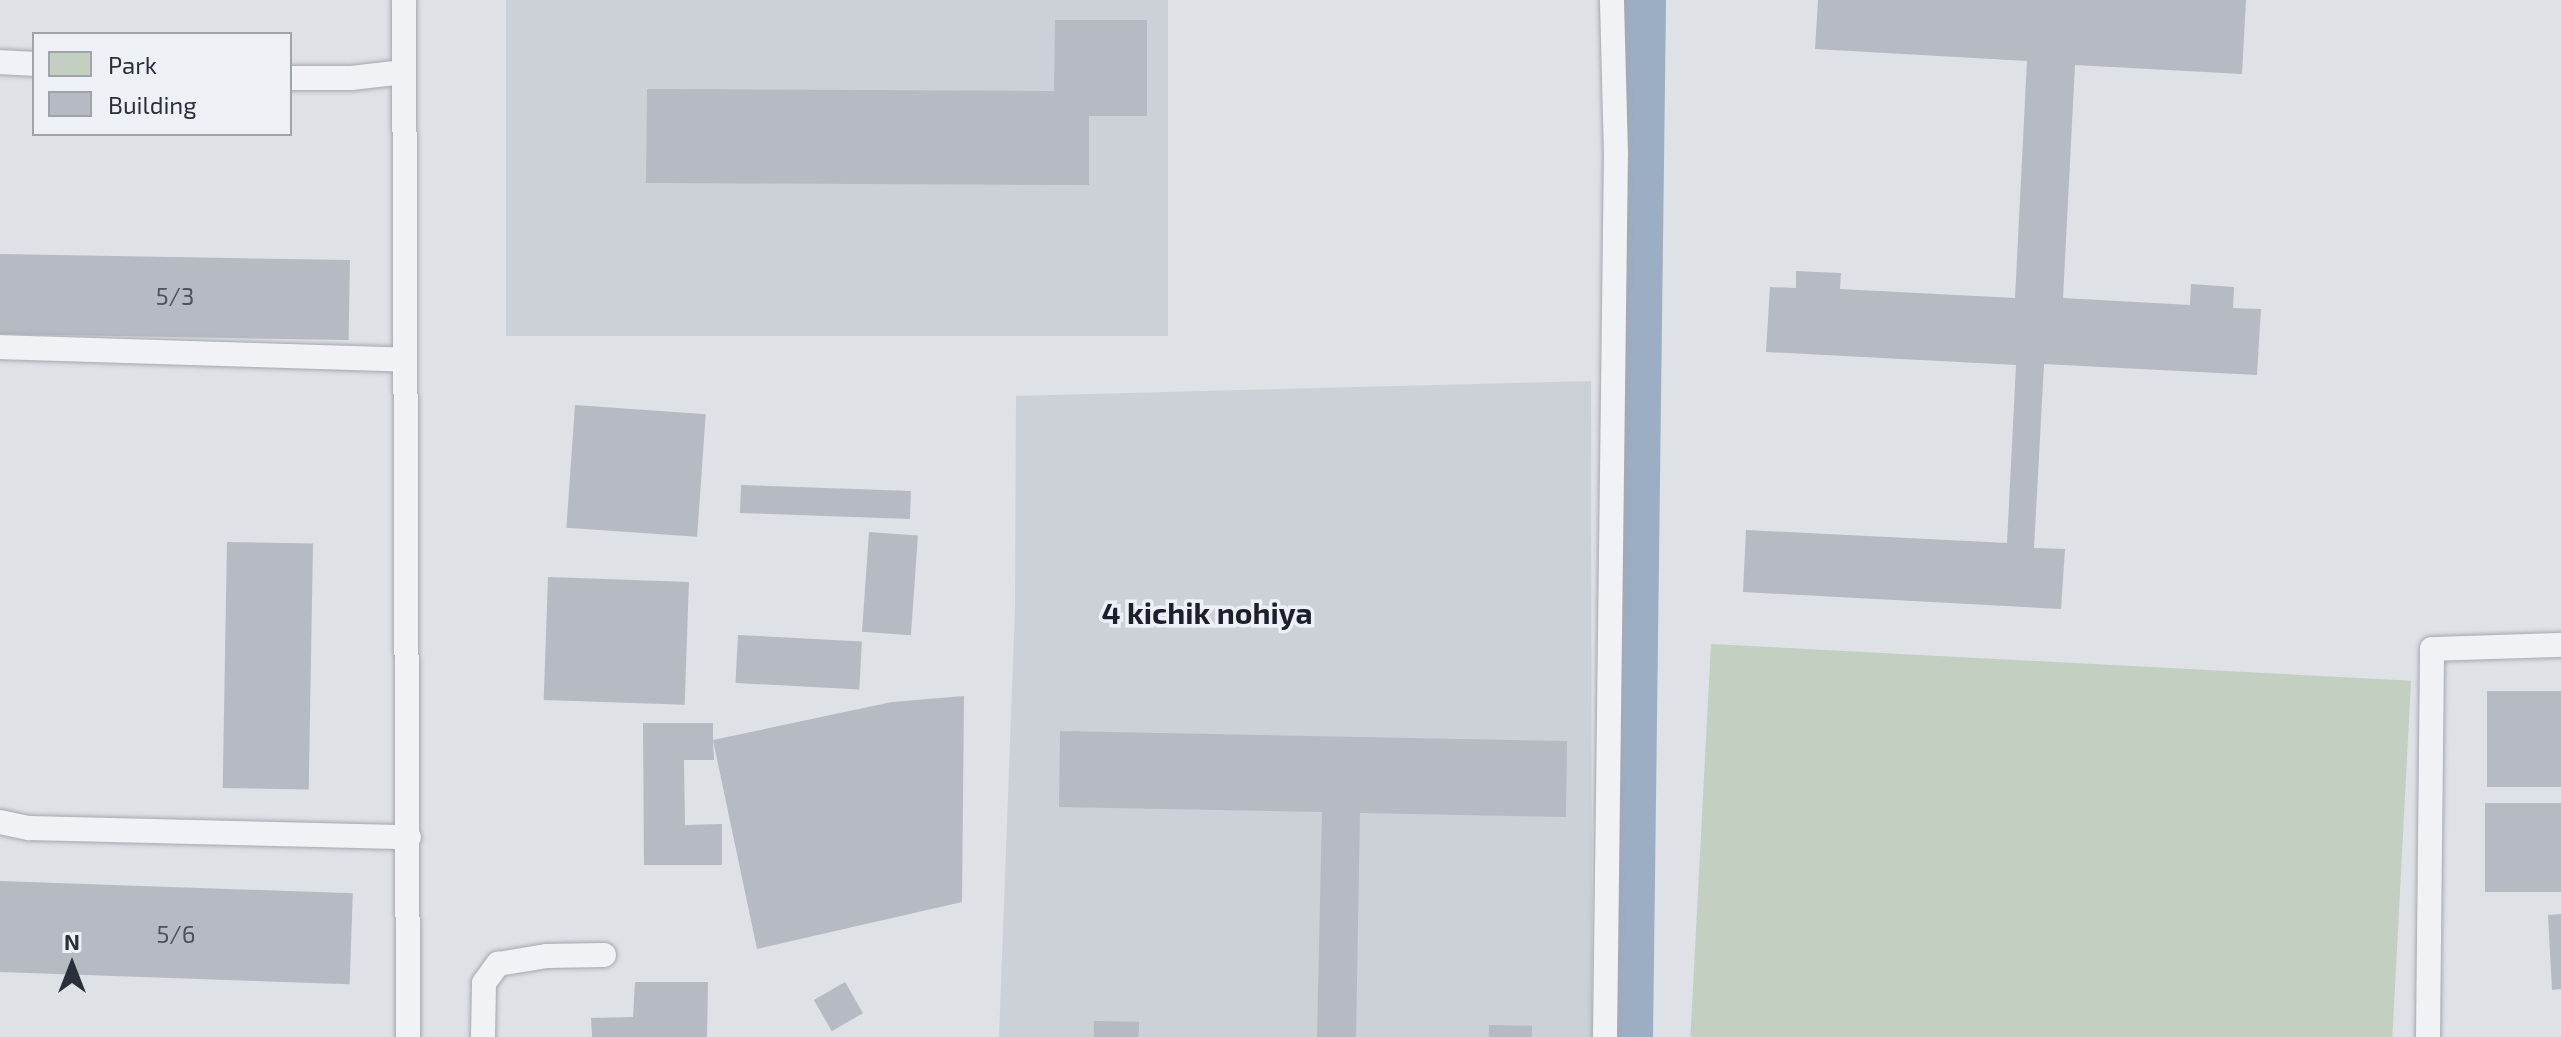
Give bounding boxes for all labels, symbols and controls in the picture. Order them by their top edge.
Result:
legend [32,32,292,136]
text: Park [108,50,157,79]
text: Building [108,90,197,119]
house number: 5/3 [156,282,194,310]
district label: 4 kichik nohiya [1101,594,1313,630]
house number: 5/6 [157,920,195,948]
north arrow [32,925,112,1005]
text: N [64,928,80,954]

